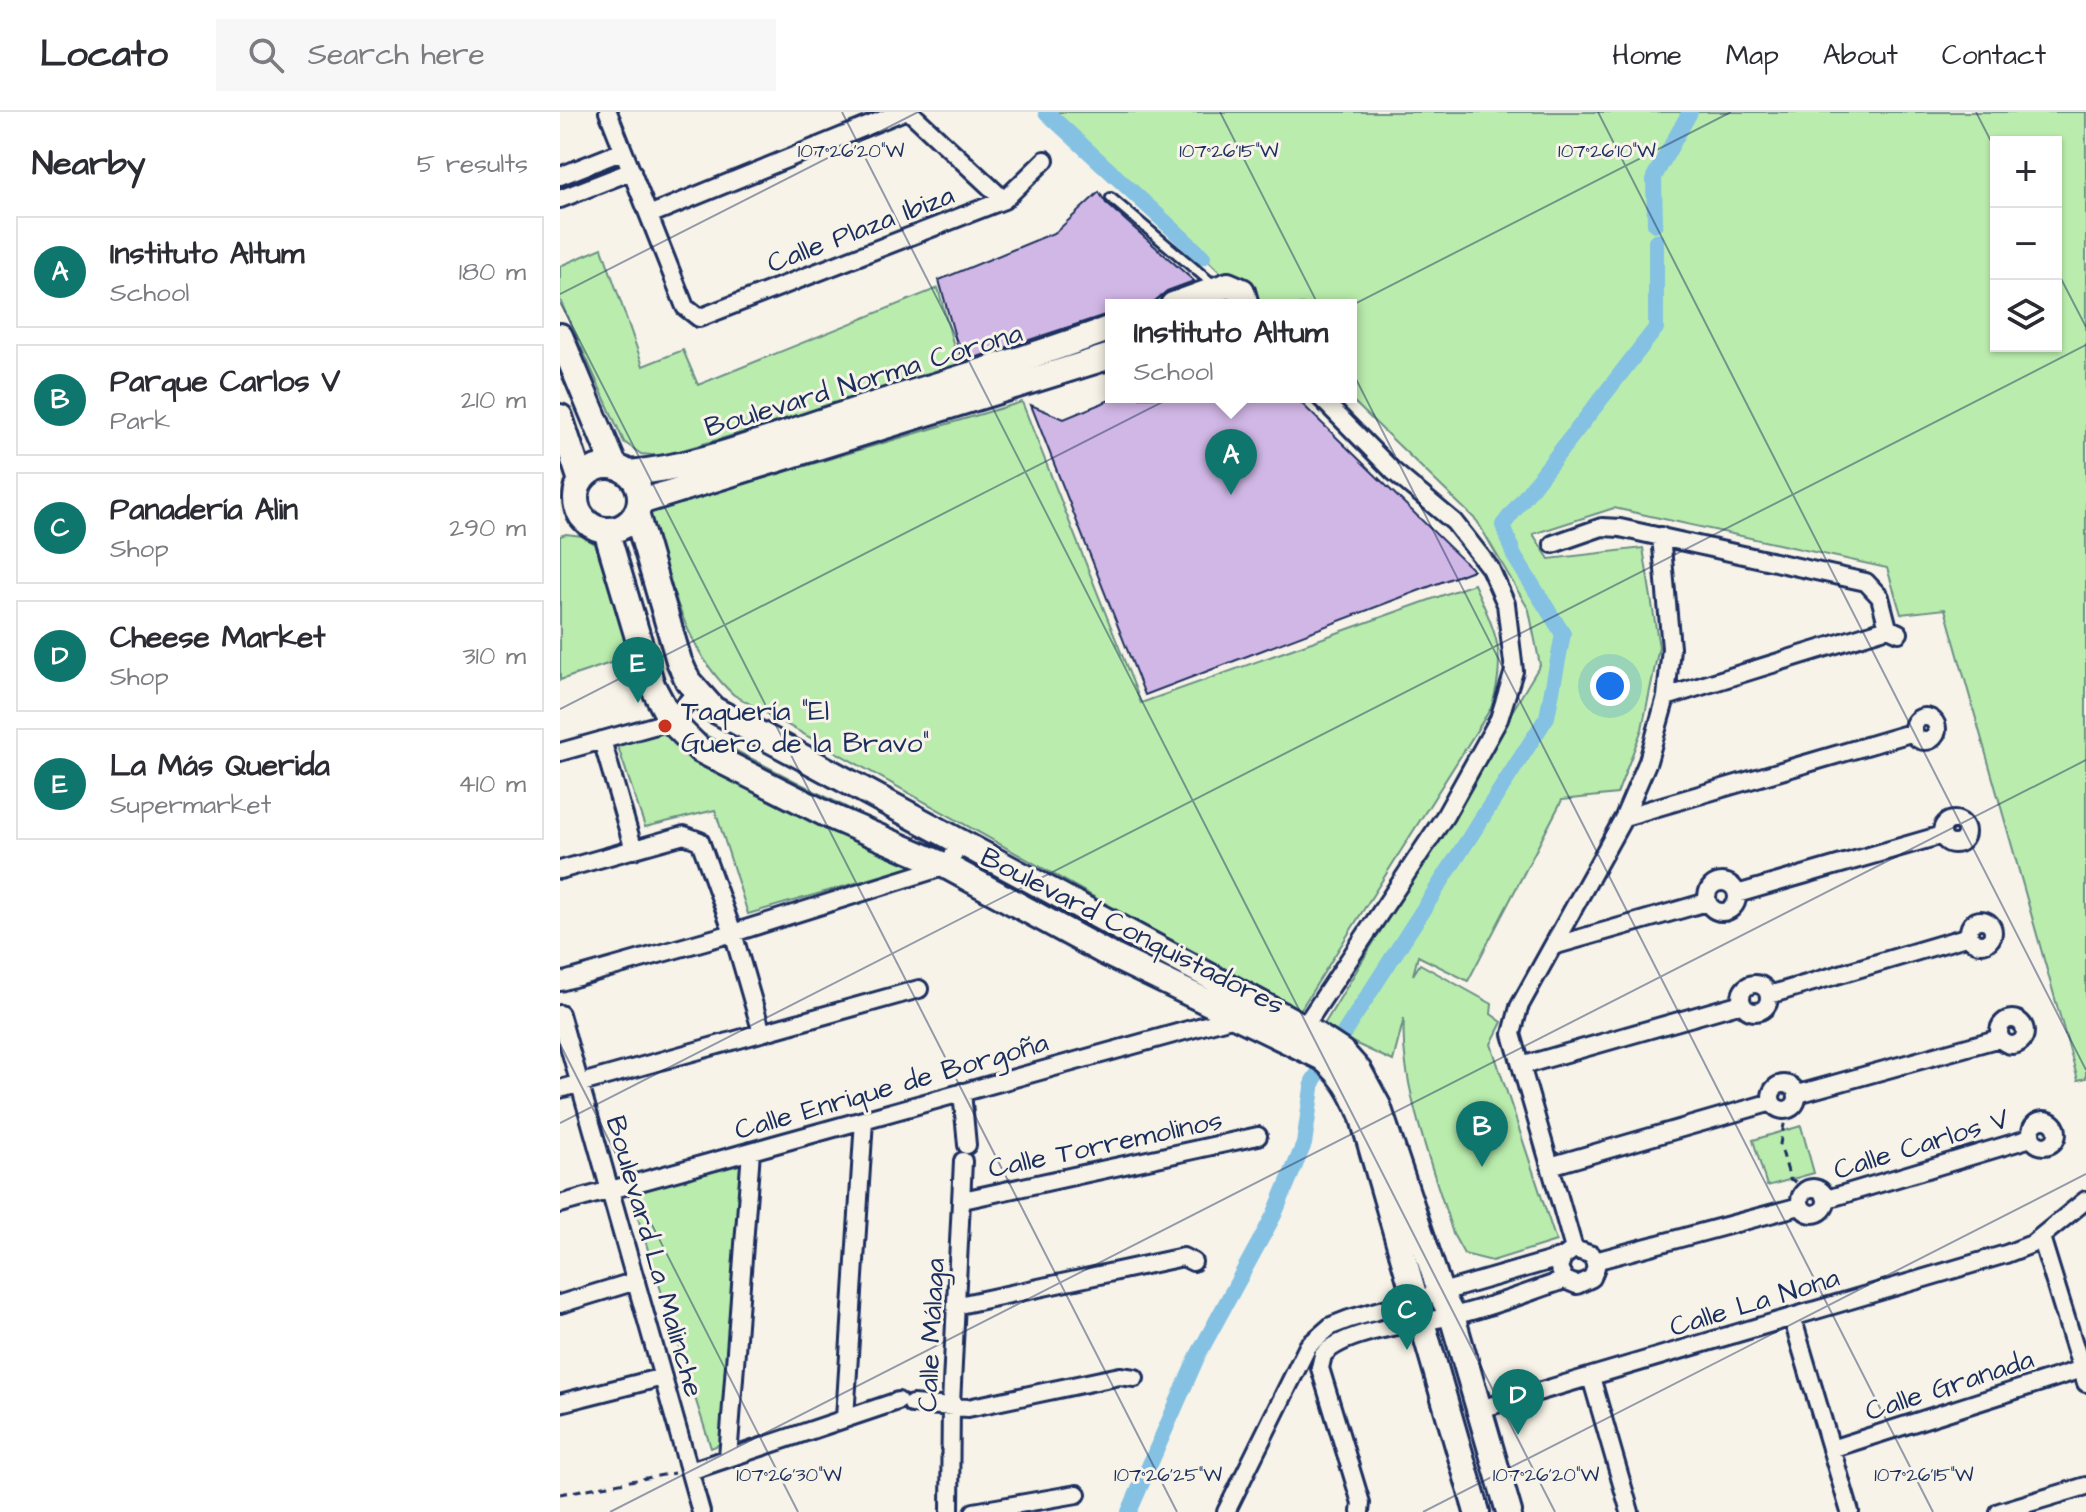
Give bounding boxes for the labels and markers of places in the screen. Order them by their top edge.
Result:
pin: A [1205,429,1257,495]
pin: E [612,637,664,703]
place label: Taquería "El Guero de la Bravo" [681,692,929,763]
marker: Taquería "El Guero de la Bravo" [656,717,674,735]
pin: B [1456,1101,1508,1167]
pin: C [1381,1284,1433,1350]
pin: D [1492,1369,1544,1435]

